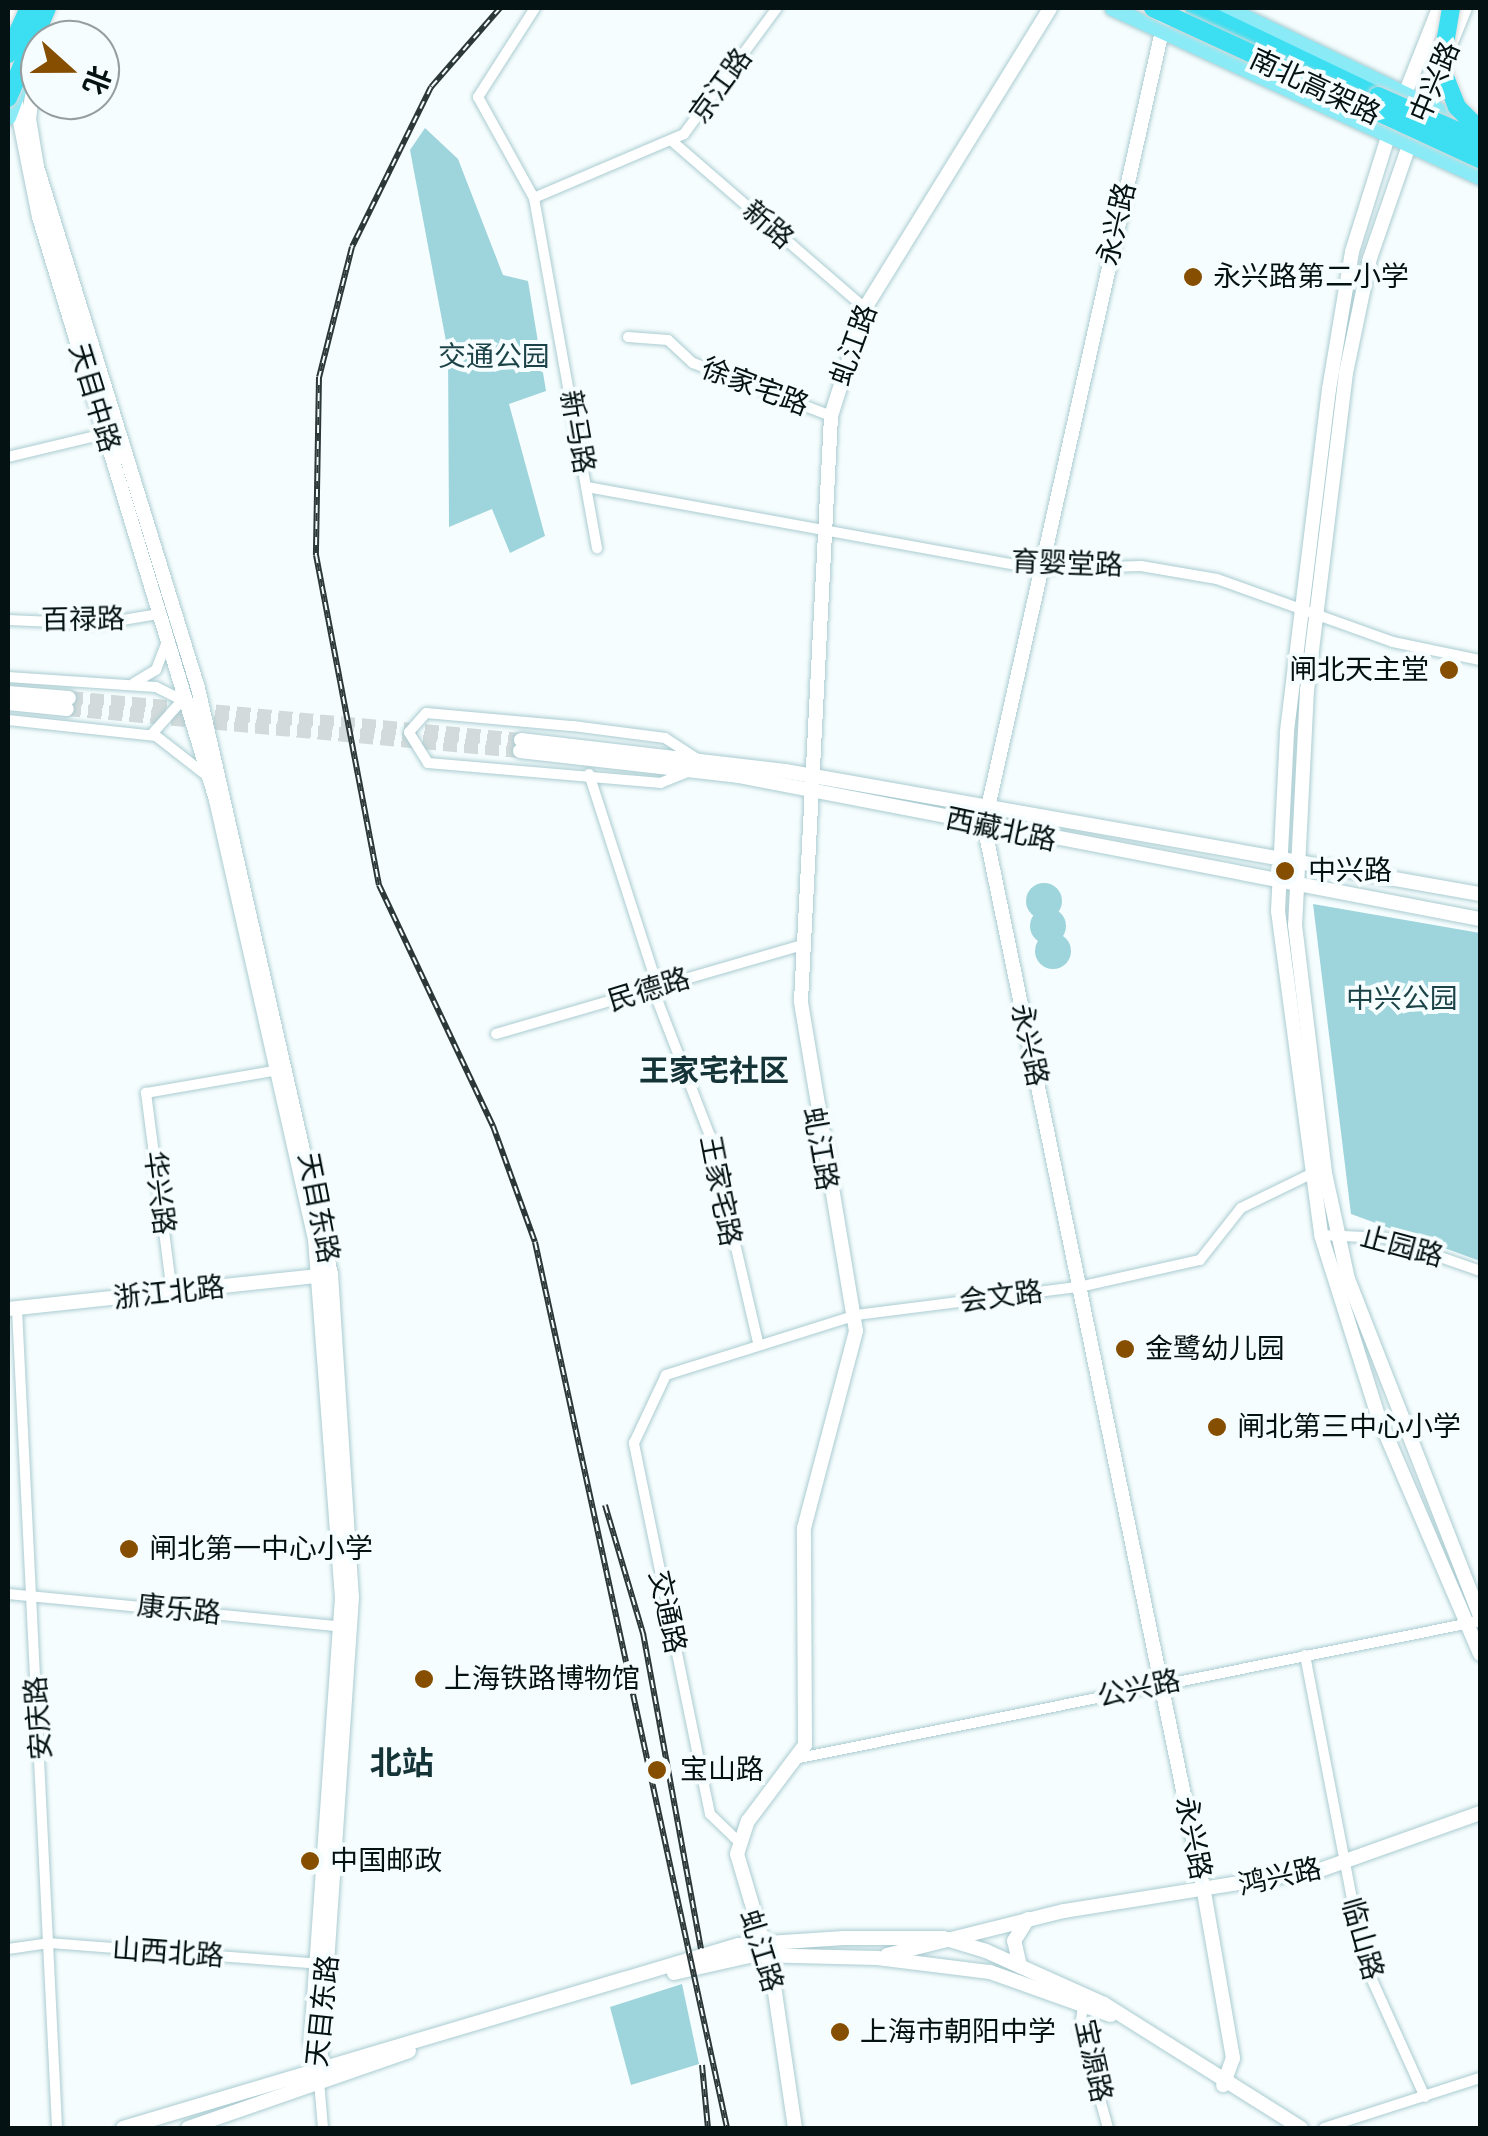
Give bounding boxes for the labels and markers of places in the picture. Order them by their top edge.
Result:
place label: 永兴路第二小学 [1213,260,1409,294]
marker: 永兴路第二小学 [1182,266,1204,288]
place label: 闸北天主堂 [1289,653,1429,687]
marker: 闸北天主堂 [1438,659,1460,681]
place label: 中兴路 [1308,854,1392,888]
marker: 中兴路 [1272,858,1298,884]
place label: 金鹭幼儿园 [1145,1332,1285,1366]
marker: 金鹭幼儿园 [1114,1338,1136,1360]
place label: 闸北第三中心小学 [1237,1410,1461,1444]
marker: 闸北第三中心小学 [1206,1416,1228,1438]
place label: 闸北第一中心小学 [149,1532,373,1566]
marker: 闸北第一中心小学 [118,1538,140,1560]
place label: 上海铁路博物馆 [444,1662,640,1696]
marker: 上海铁路博物馆 [413,1668,435,1690]
place label: 宝山路 [680,1753,764,1787]
marker: 宝山路 [644,1757,670,1783]
place label: 中国邮政 [330,1844,442,1878]
marker: 中国邮政 [299,1850,321,1872]
place label: 上海市朝阳中学 [860,2015,1056,2049]
marker: 上海市朝阳中学 [829,2021,851,2043]

